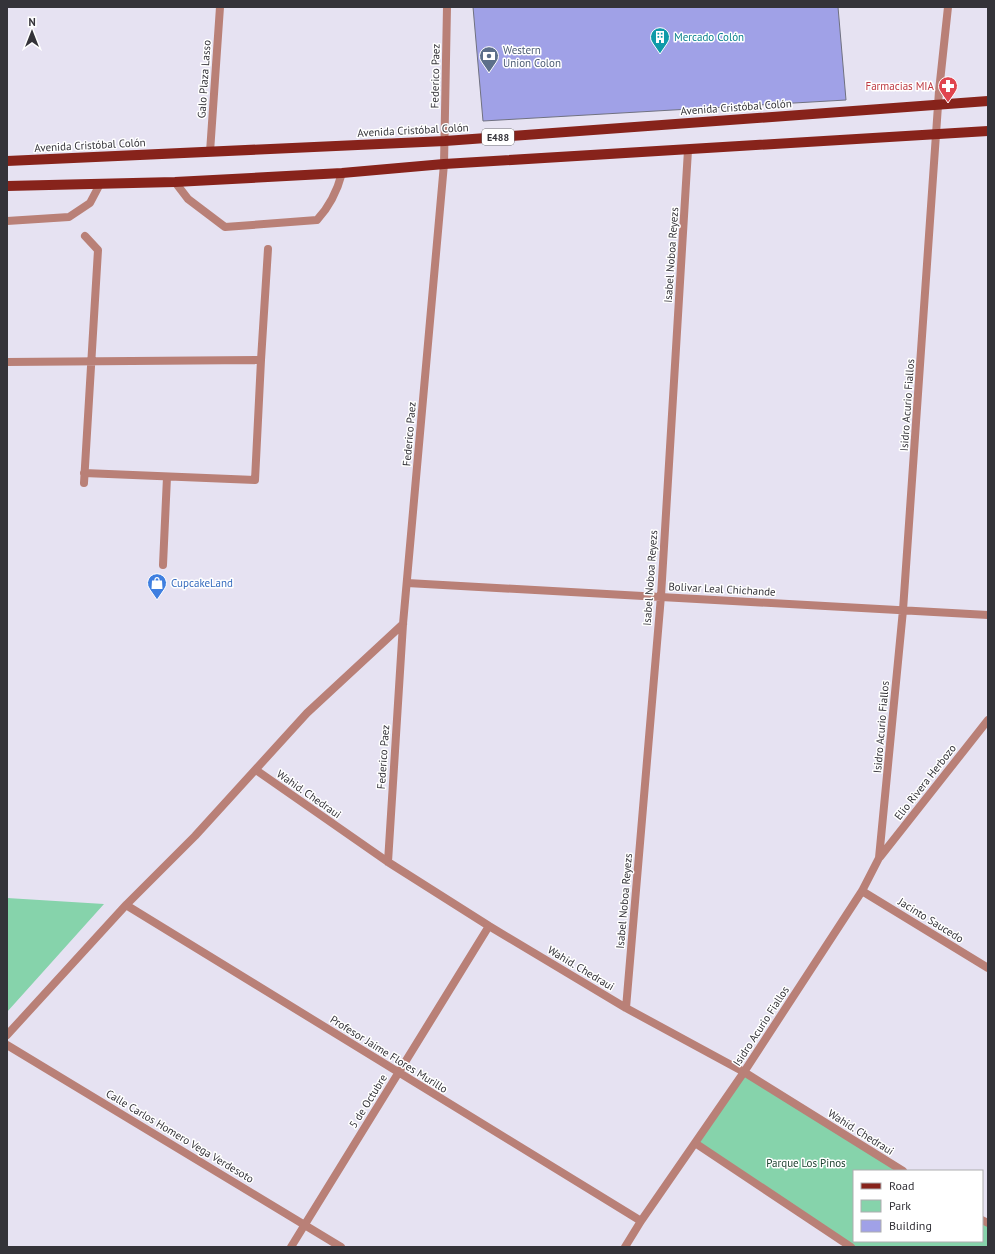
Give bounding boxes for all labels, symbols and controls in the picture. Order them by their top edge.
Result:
north arrow [12,12,52,52]
text: N [28,15,36,29]
building icon: Mercado Colón [649,26,671,54]
place label: Mercado Colón [674,30,744,44]
street label: Galo Plaza Lasso [194,39,214,119]
street label: Federico Paez [427,43,443,108]
place label: Western Union Colon [503,43,561,70]
bank icon: Western Union Colon [478,45,500,73]
pharmacy icon: Farmacias MIA [937,75,959,103]
place label: Farmacias MIA [865,79,935,93]
street label: Avenida Cristóbal Colón [680,96,792,118]
street label: Avenida Cristóbal Colón [357,120,469,140]
road number: E488 [482,129,514,145]
street label: Avenida Cristóbal Colón [34,135,146,155]
street label: Isabel Noboa Reyezs [661,206,681,303]
street label: Isidro Acurio Fiallos [897,358,917,452]
street label: Federico Paez [399,401,419,467]
street label: Isabel Noboa Reyezs [640,529,660,626]
shop icon: CupcakeLand [146,572,168,600]
place label: CupcakeLand [171,576,233,590]
street label: Bolivar Leal Chichande [668,579,776,599]
street label: Isidro Acurio Fiallos [870,680,892,774]
street label: Federico Paez [374,724,392,790]
street label: Elio Rivera Herbozo [891,741,959,823]
street label: Wahid. Chedraui [274,767,344,821]
street label: Isabel Noboa Reyezs [613,852,635,949]
street label: Jacinto Saucedo [895,894,966,946]
street label: Wahid. Chedraui [545,943,617,993]
street label: Isidro Acurio Fiallos [730,983,792,1069]
street label: Profesor Jaime Flores Murillo [328,1012,450,1096]
street label: 5 de Octubre [346,1071,390,1130]
street label: Calle Carlos Homero Vega Verdesoto [104,1086,257,1186]
street label: Wahid. Chedraui [825,1106,897,1158]
park label: Parque Los Pinos [766,1156,846,1170]
legend [853,1170,983,1242]
text: Road [889,1178,914,1193]
text: Park [889,1198,911,1213]
text: Building [889,1218,932,1233]

